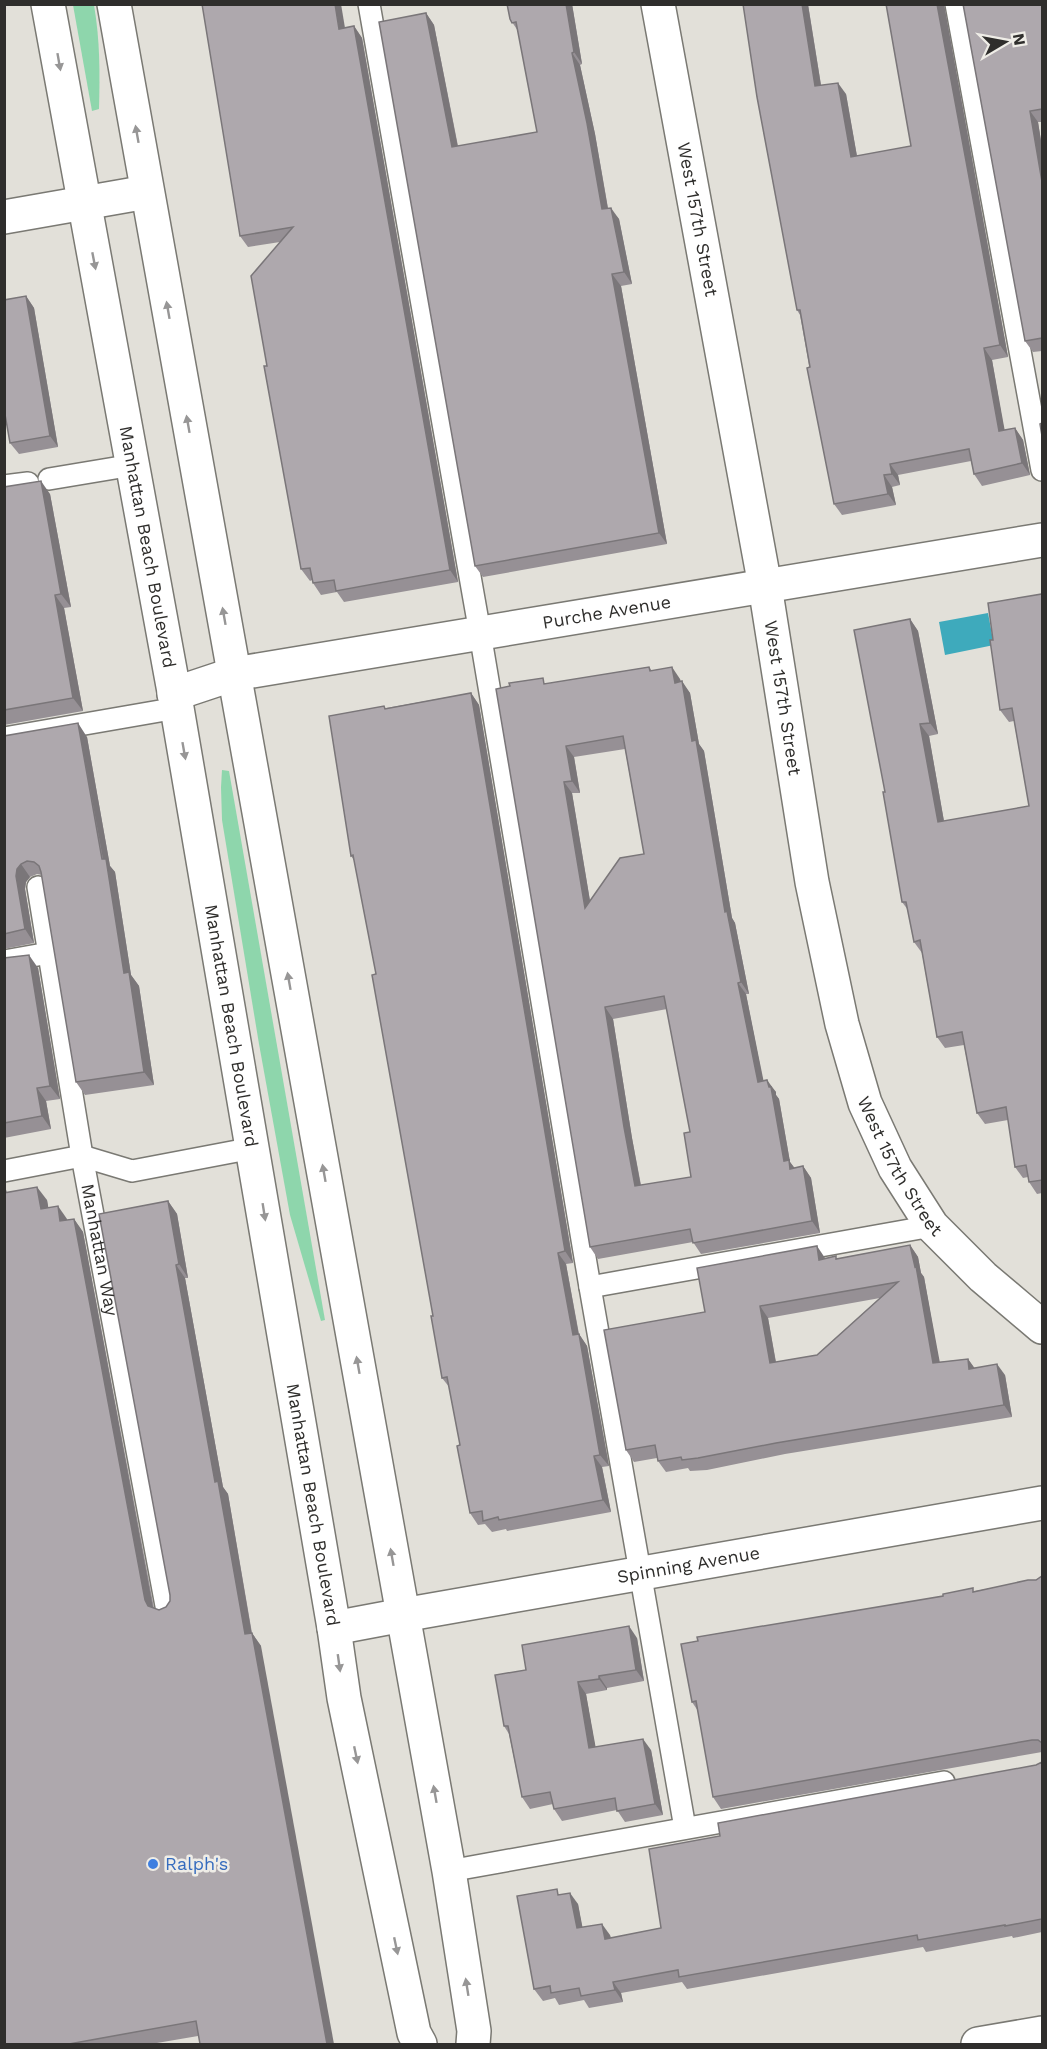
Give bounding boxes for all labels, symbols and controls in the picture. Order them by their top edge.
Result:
north arrow [975,12,1035,72]
text: N [1009,32,1030,47]
one-way arrow [54,53,63,72]
one-way arrow [132,125,141,144]
street label: West 157th Street [674,140,723,299]
one-way arrow [90,252,99,271]
one-way arrow [163,301,172,320]
one-way arrow [183,415,192,434]
street label: Manhattan Beach Boulevard [115,424,180,670]
street label: Purche Avenue [541,591,672,633]
one-way arrow [219,607,228,626]
street label: West 157th Street [761,619,806,777]
one-way arrow [180,742,189,761]
street label: Manhattan Beach Boulevard [201,903,263,1149]
one-way arrow [284,972,293,991]
street label: West 157th Street [853,1093,947,1240]
one-way arrow [319,1164,328,1183]
street label: Manhattan Way [77,1182,123,1318]
one-way arrow [260,1203,269,1222]
one-way arrow [353,1355,362,1374]
street label: Manhattan Beach Boulevard [282,1382,344,1628]
street label: Spinning Avenue [615,1542,761,1587]
one-way arrow [388,1547,397,1566]
one-way arrow [334,1654,343,1673]
one-way arrow [352,1746,361,1765]
one-way arrow [430,1785,439,1804]
place label: Ralph's [165,1853,228,1874]
marker: Ralph's [146,1857,160,1871]
one-way arrow [391,1937,401,1955]
one-way arrow [462,1977,471,1996]

